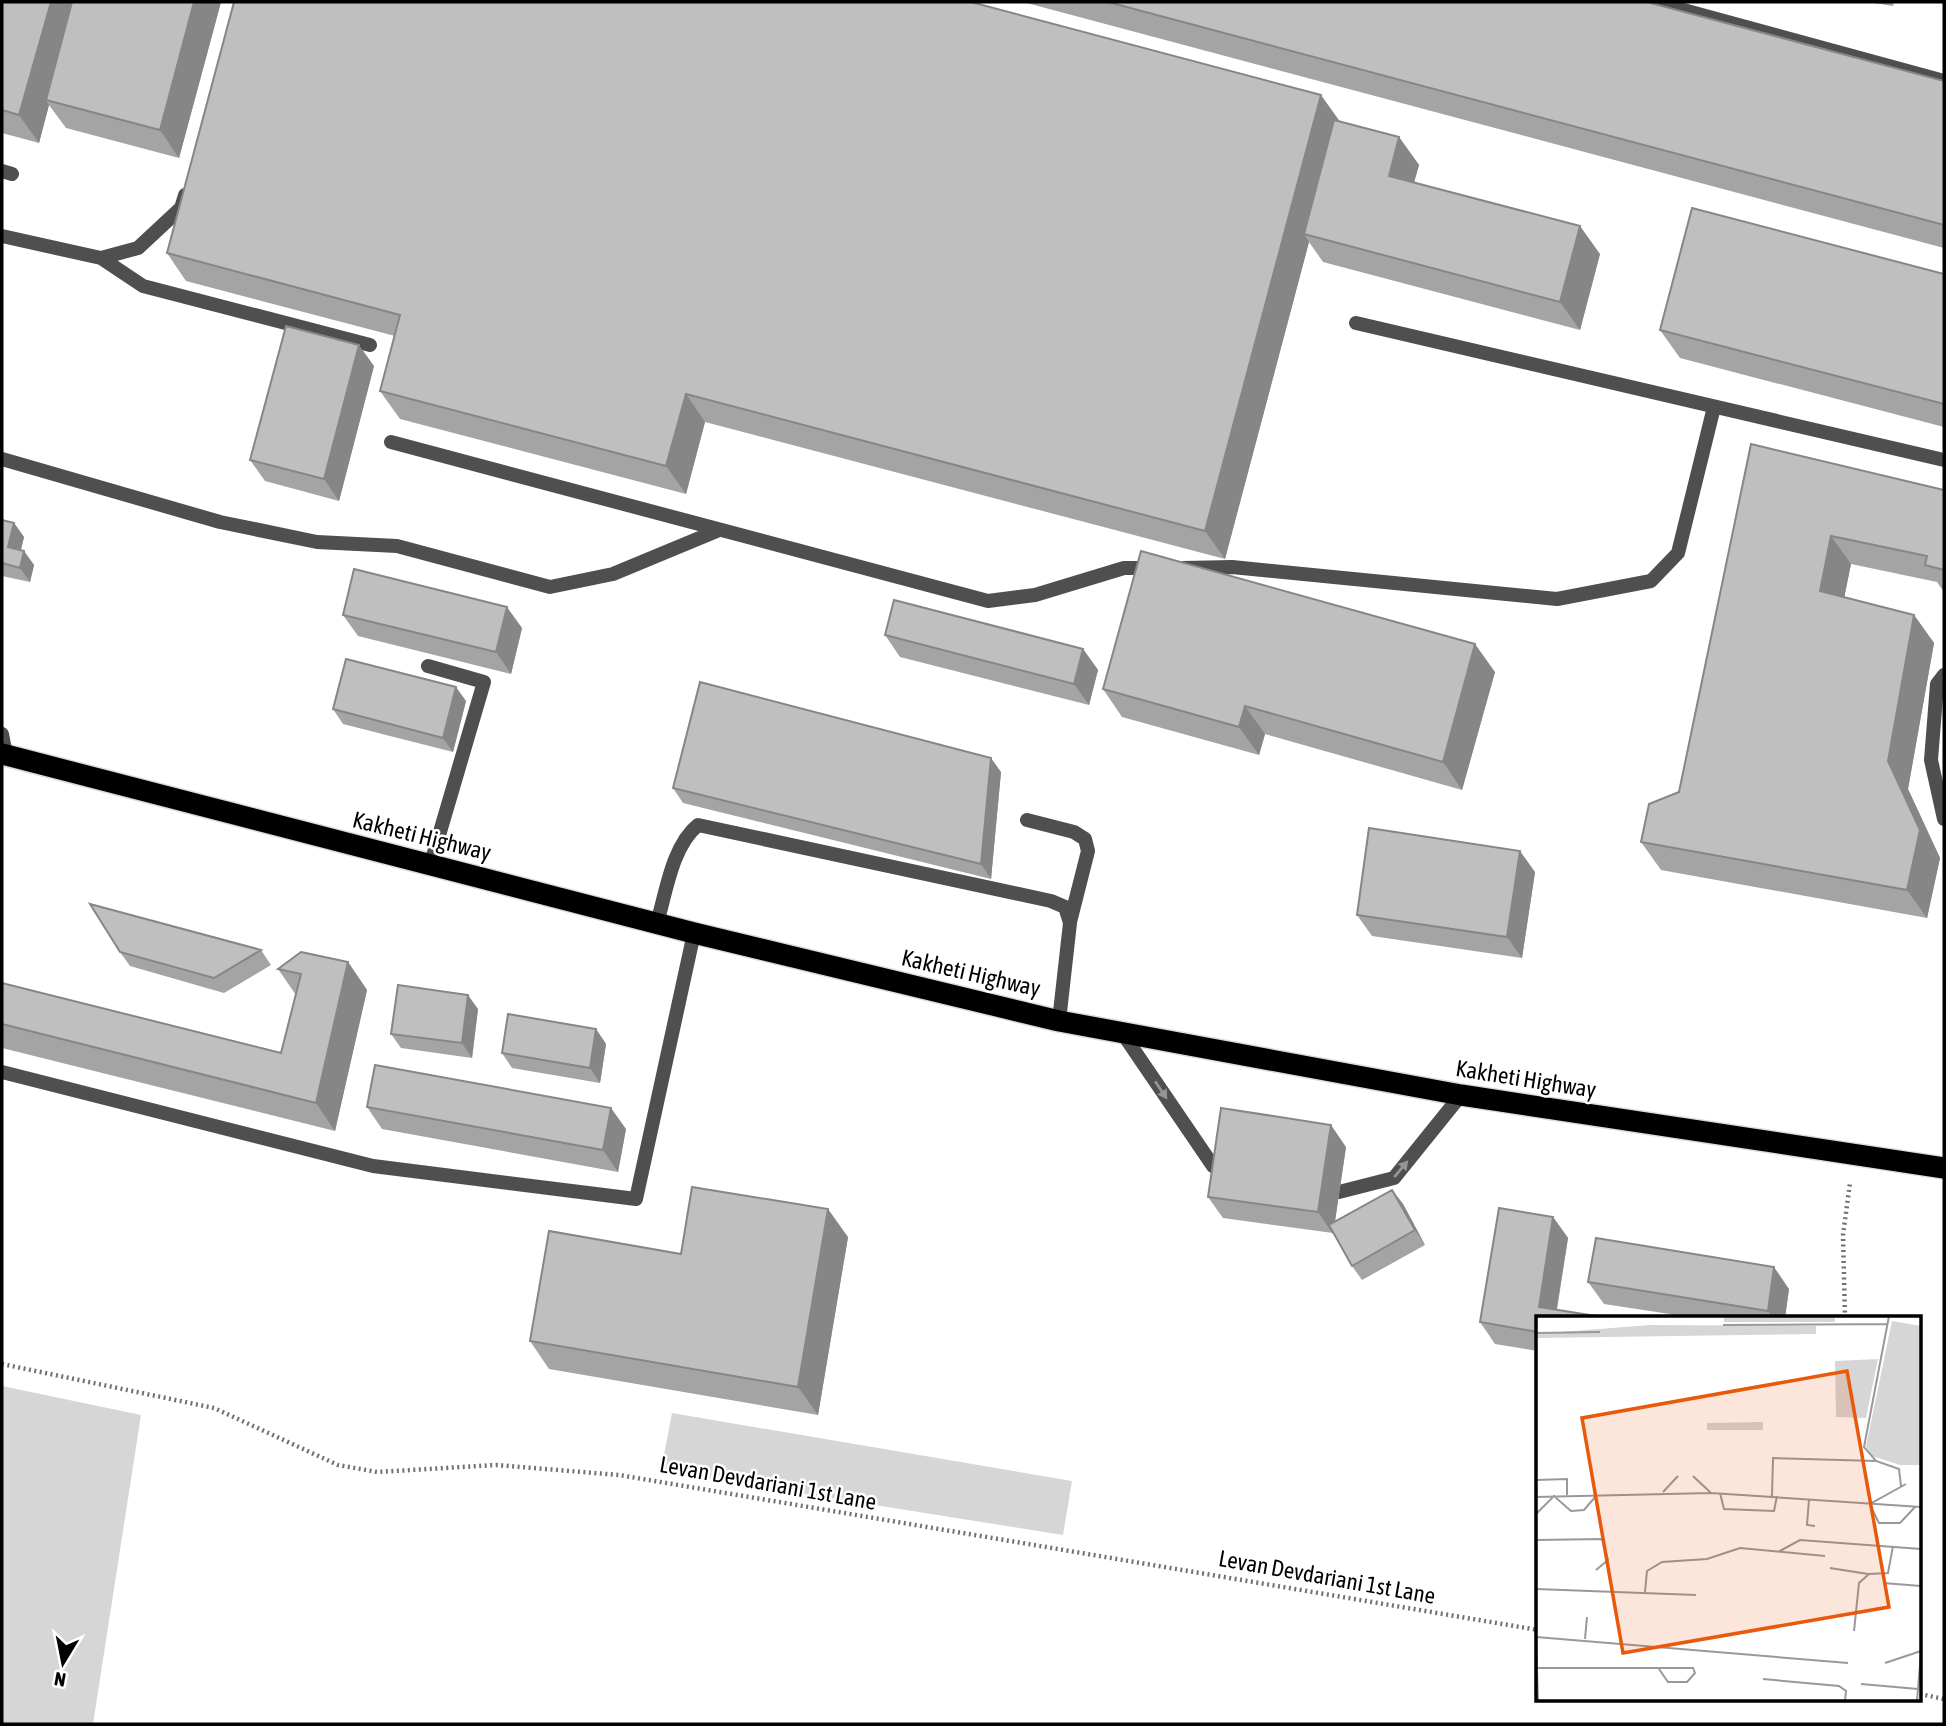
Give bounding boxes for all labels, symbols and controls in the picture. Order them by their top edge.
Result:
street label: Kakheti Highway [350,806,494,866]
street label: Kakheti Highway [899,944,1043,1002]
street label: Kakheti Highway [1454,1055,1598,1103]
one-way arrow [1155,1080,1168,1100]
one-way arrow [1393,1160,1408,1177]
inset map [1536,1316,1922,1702]
street label: Levan Devdariani 1st Lane [658,1451,878,1515]
street label: Levan Devdariani 1st Lane [1217,1545,1437,1609]
north arrow [28,1628,98,1698]
text: N [53,1668,67,1692]

